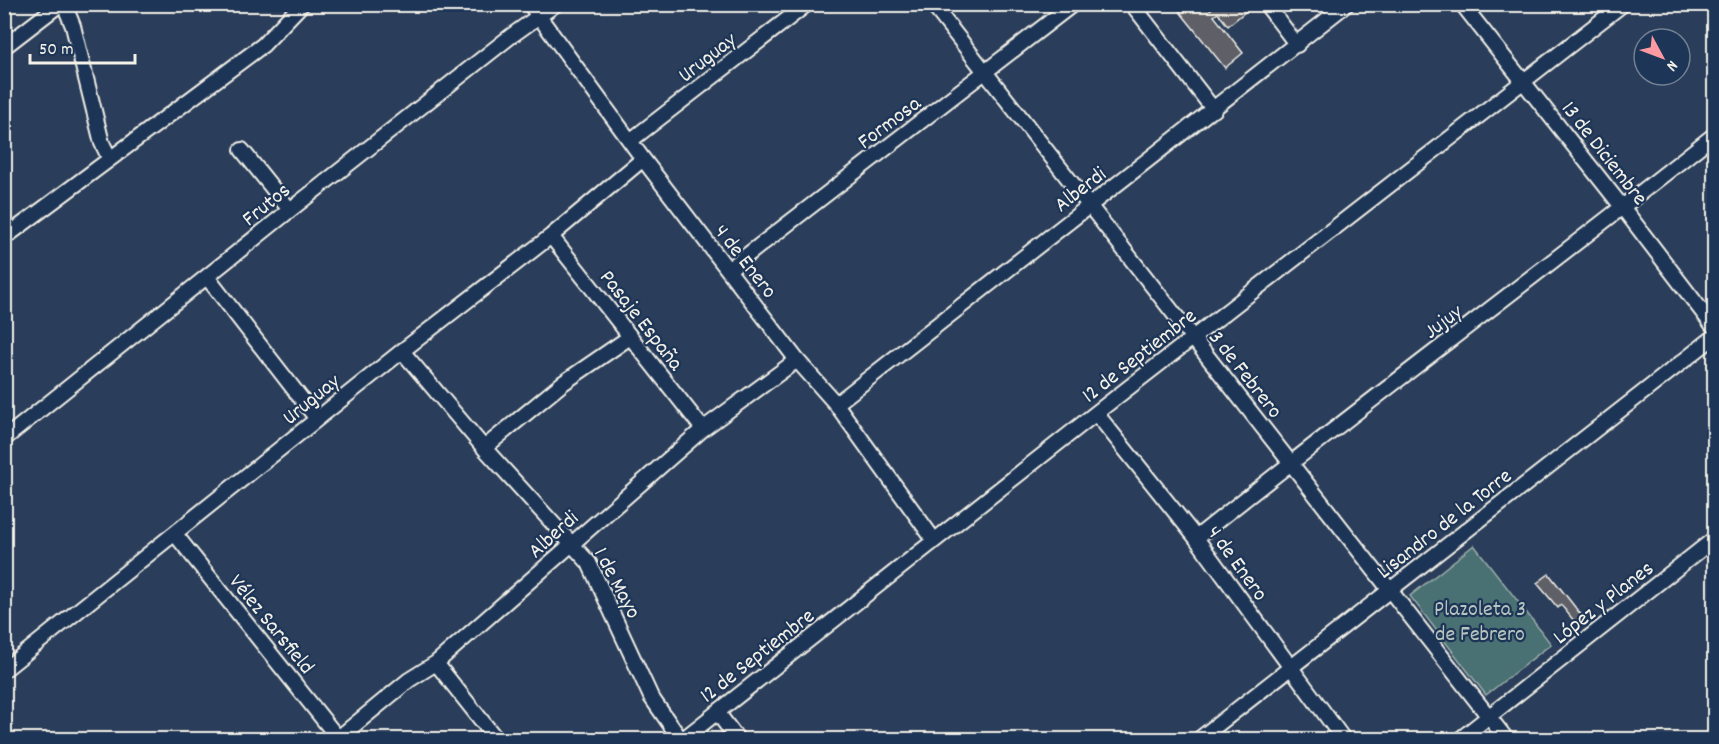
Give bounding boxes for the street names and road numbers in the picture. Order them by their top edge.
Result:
street label: Uruguay [672,25,745,91]
street label: Formosa [852,89,929,158]
street label: 13 de Diciembre [1553,95,1654,213]
street label: Alberdi [1048,160,1114,221]
street label: Frutos [236,176,298,235]
street label: 4 de Enero [705,218,783,306]
street label: Pasaje España [591,264,690,379]
street label: Jujuy [1418,297,1471,348]
street label: 12 de Septiembre [1076,302,1204,412]
street label: 3 de Febrero [1200,324,1289,426]
street label: Uruguay [277,367,349,434]
street label: Lisandro de la Torre [1371,462,1519,588]
street label: Alberdi [522,504,587,567]
street label: 4 de Enero [1198,520,1274,608]
street label: 1 de Mayo [584,542,648,625]
street label: López y Planes [1547,554,1661,653]
street label: Vélez Sarsfield [220,568,320,682]
street label: 12 de Septiembre [694,602,822,712]

